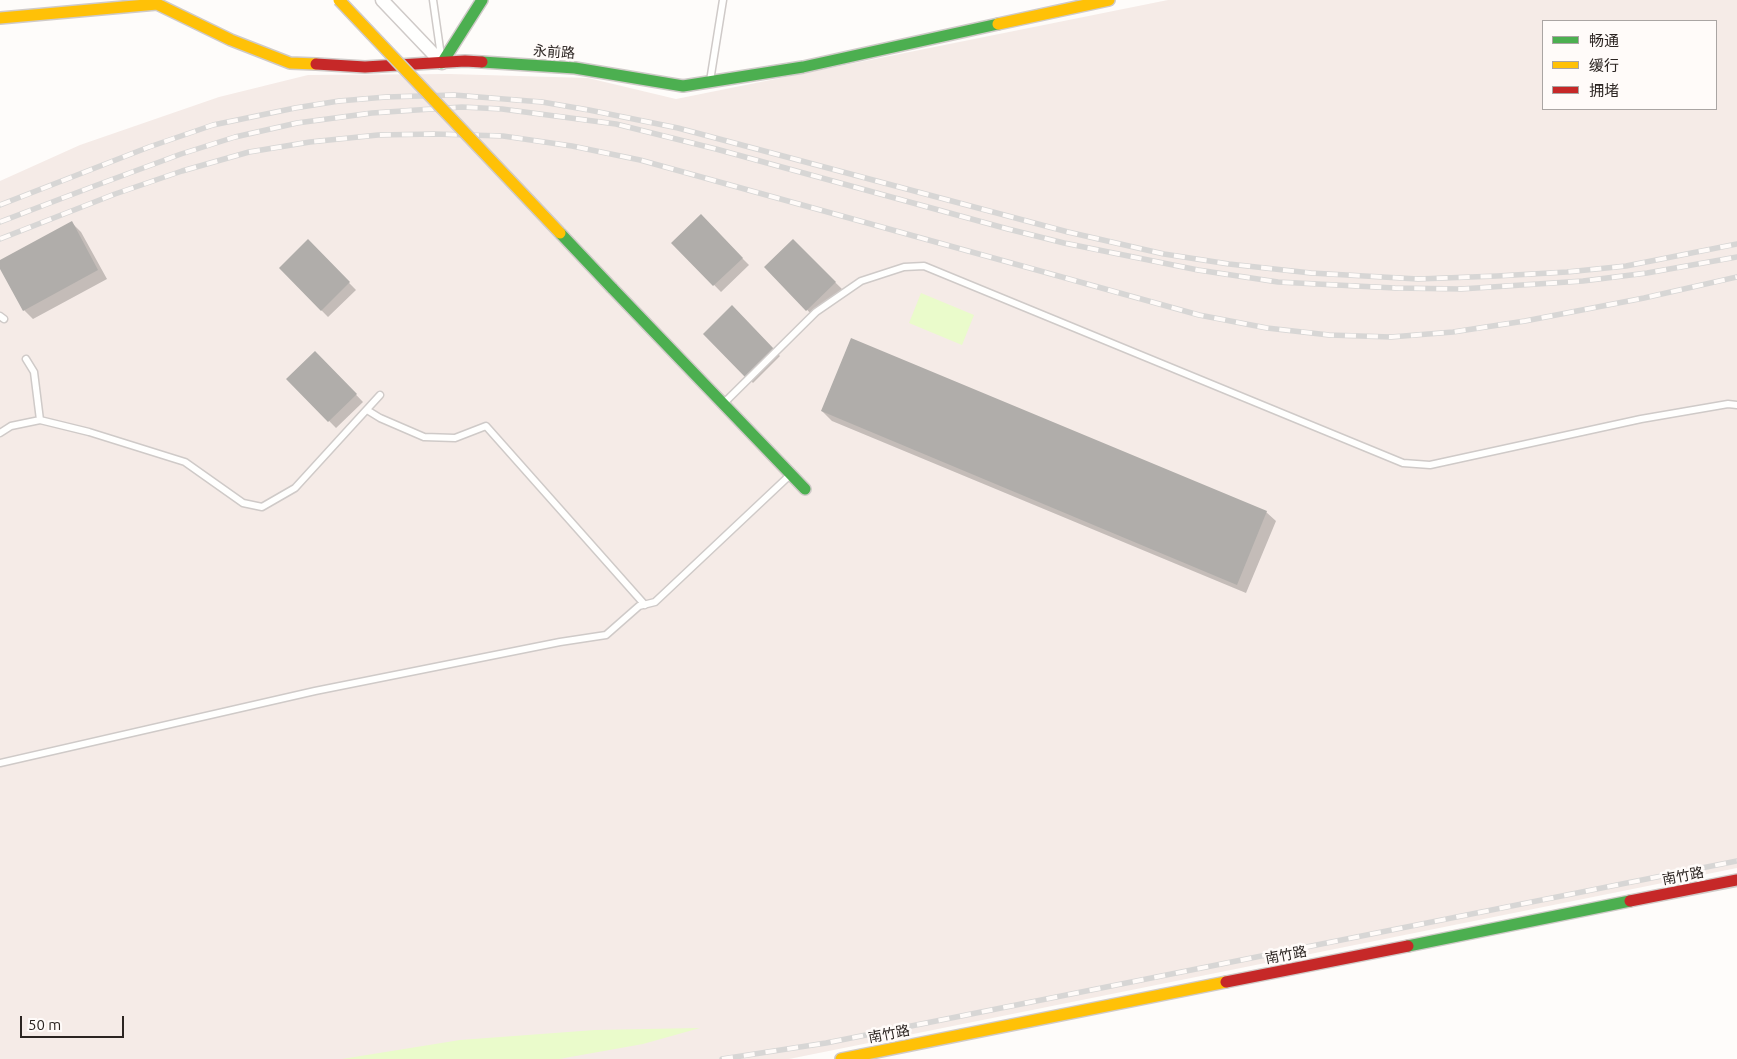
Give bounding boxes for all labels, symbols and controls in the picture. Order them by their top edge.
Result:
legend [1542,20,1717,110]
text: 畅通 [1589,32,1619,49]
street label: 永前路 [532,42,576,62]
text: 缓行 [1589,57,1619,74]
text: 拥堵 [1589,82,1619,99]
street label: 南竹路 [1661,864,1705,888]
street label: 南竹路 [1264,943,1308,967]
scale bar [22,1006,126,1038]
text: 50 m [28,1016,61,1033]
street label: 南竹路 [867,1022,911,1046]

